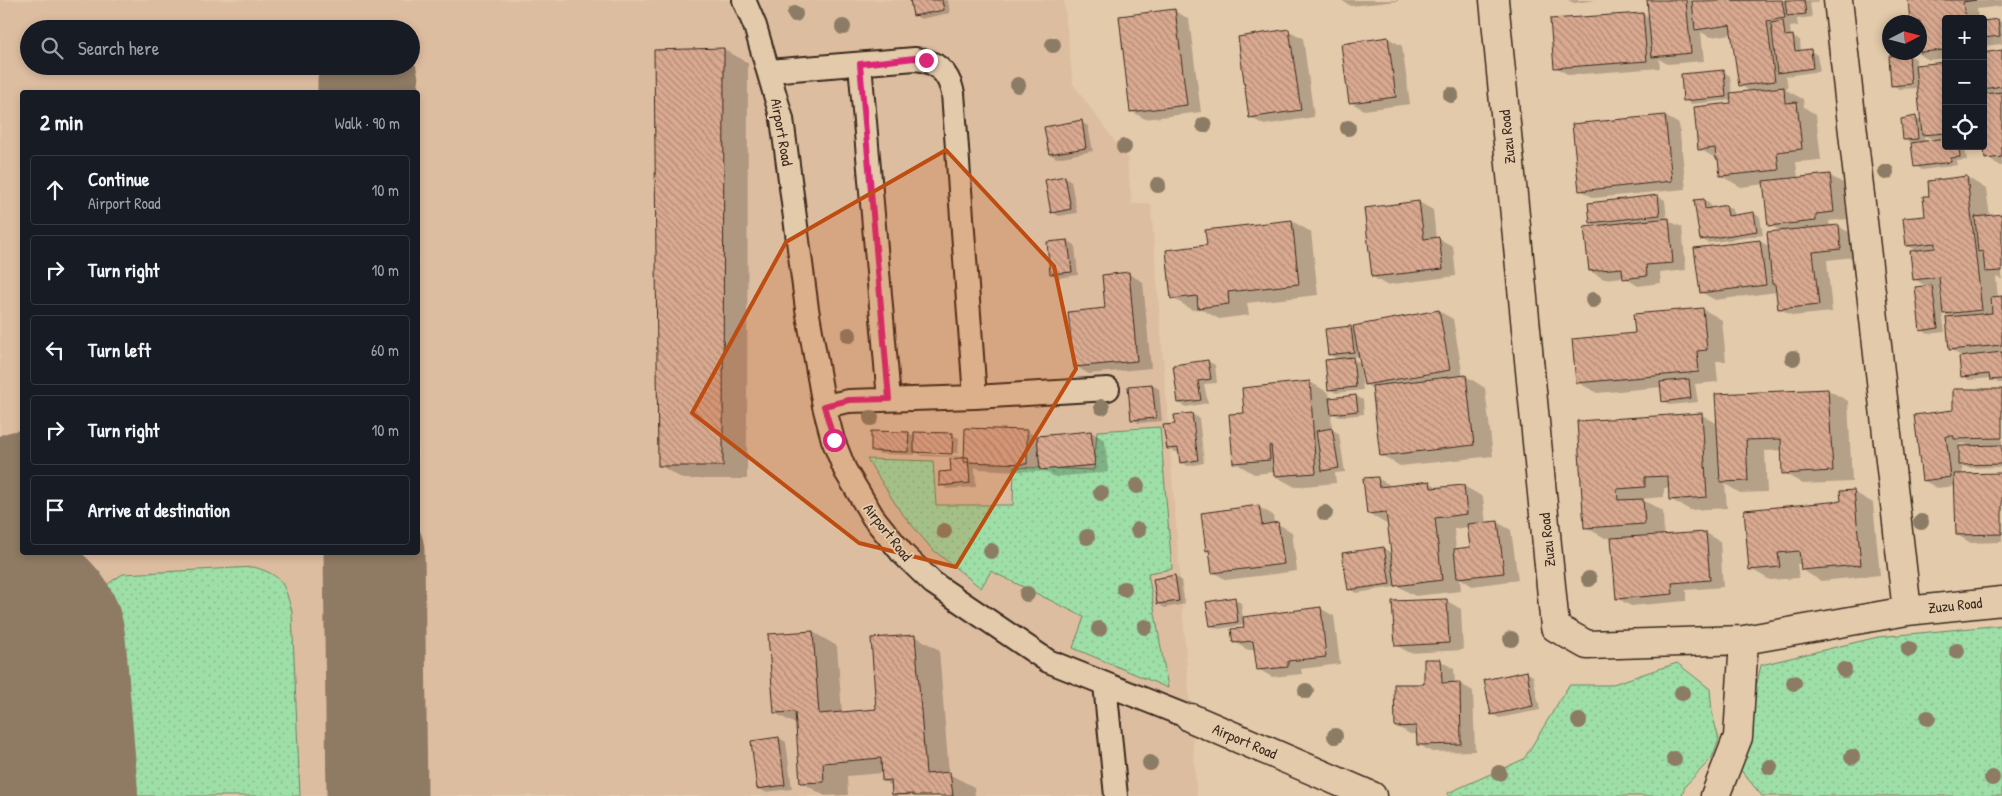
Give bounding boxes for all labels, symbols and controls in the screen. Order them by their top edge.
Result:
north arrow [1882,15,1927,60]
map controls [1942,15,1987,150]
button: + [1942,15,1987,60]
search box [20,20,420,75]
icon: search [38,34,66,62]
text: Search here [78,35,159,61]
route end [915,49,938,72]
button: − [1942,60,1987,105]
street label: Airport Road [766,97,798,167]
button: locate [1942,105,1987,150]
text: 2 min [40,108,83,137]
street label: Zuzu Road [1494,109,1520,165]
text: Walk · 90 m [335,112,400,134]
text: Continue [88,166,149,192]
icon: ahead [41,176,69,204]
text: 10 m [371,179,399,201]
text: Airport Road [88,192,160,214]
icon: right [41,256,69,284]
text: Turn right [88,257,159,283]
text: 10 m [371,259,399,281]
icon: left [41,336,69,364]
text: Turn left [88,337,151,363]
text: 60 m [371,339,399,361]
icon: right [41,416,69,444]
text: Turn right [88,417,159,443]
text: 10 m [371,419,399,441]
route start [823,429,846,452]
icon: arrive [41,496,69,524]
text: Arrive at destination [88,497,230,523]
street label: Airport Road [859,499,917,565]
street label: Zuzu Road [1534,512,1560,568]
street label: Zuzu Road [1927,592,1983,618]
street label: Airport Road [1210,718,1280,764]

